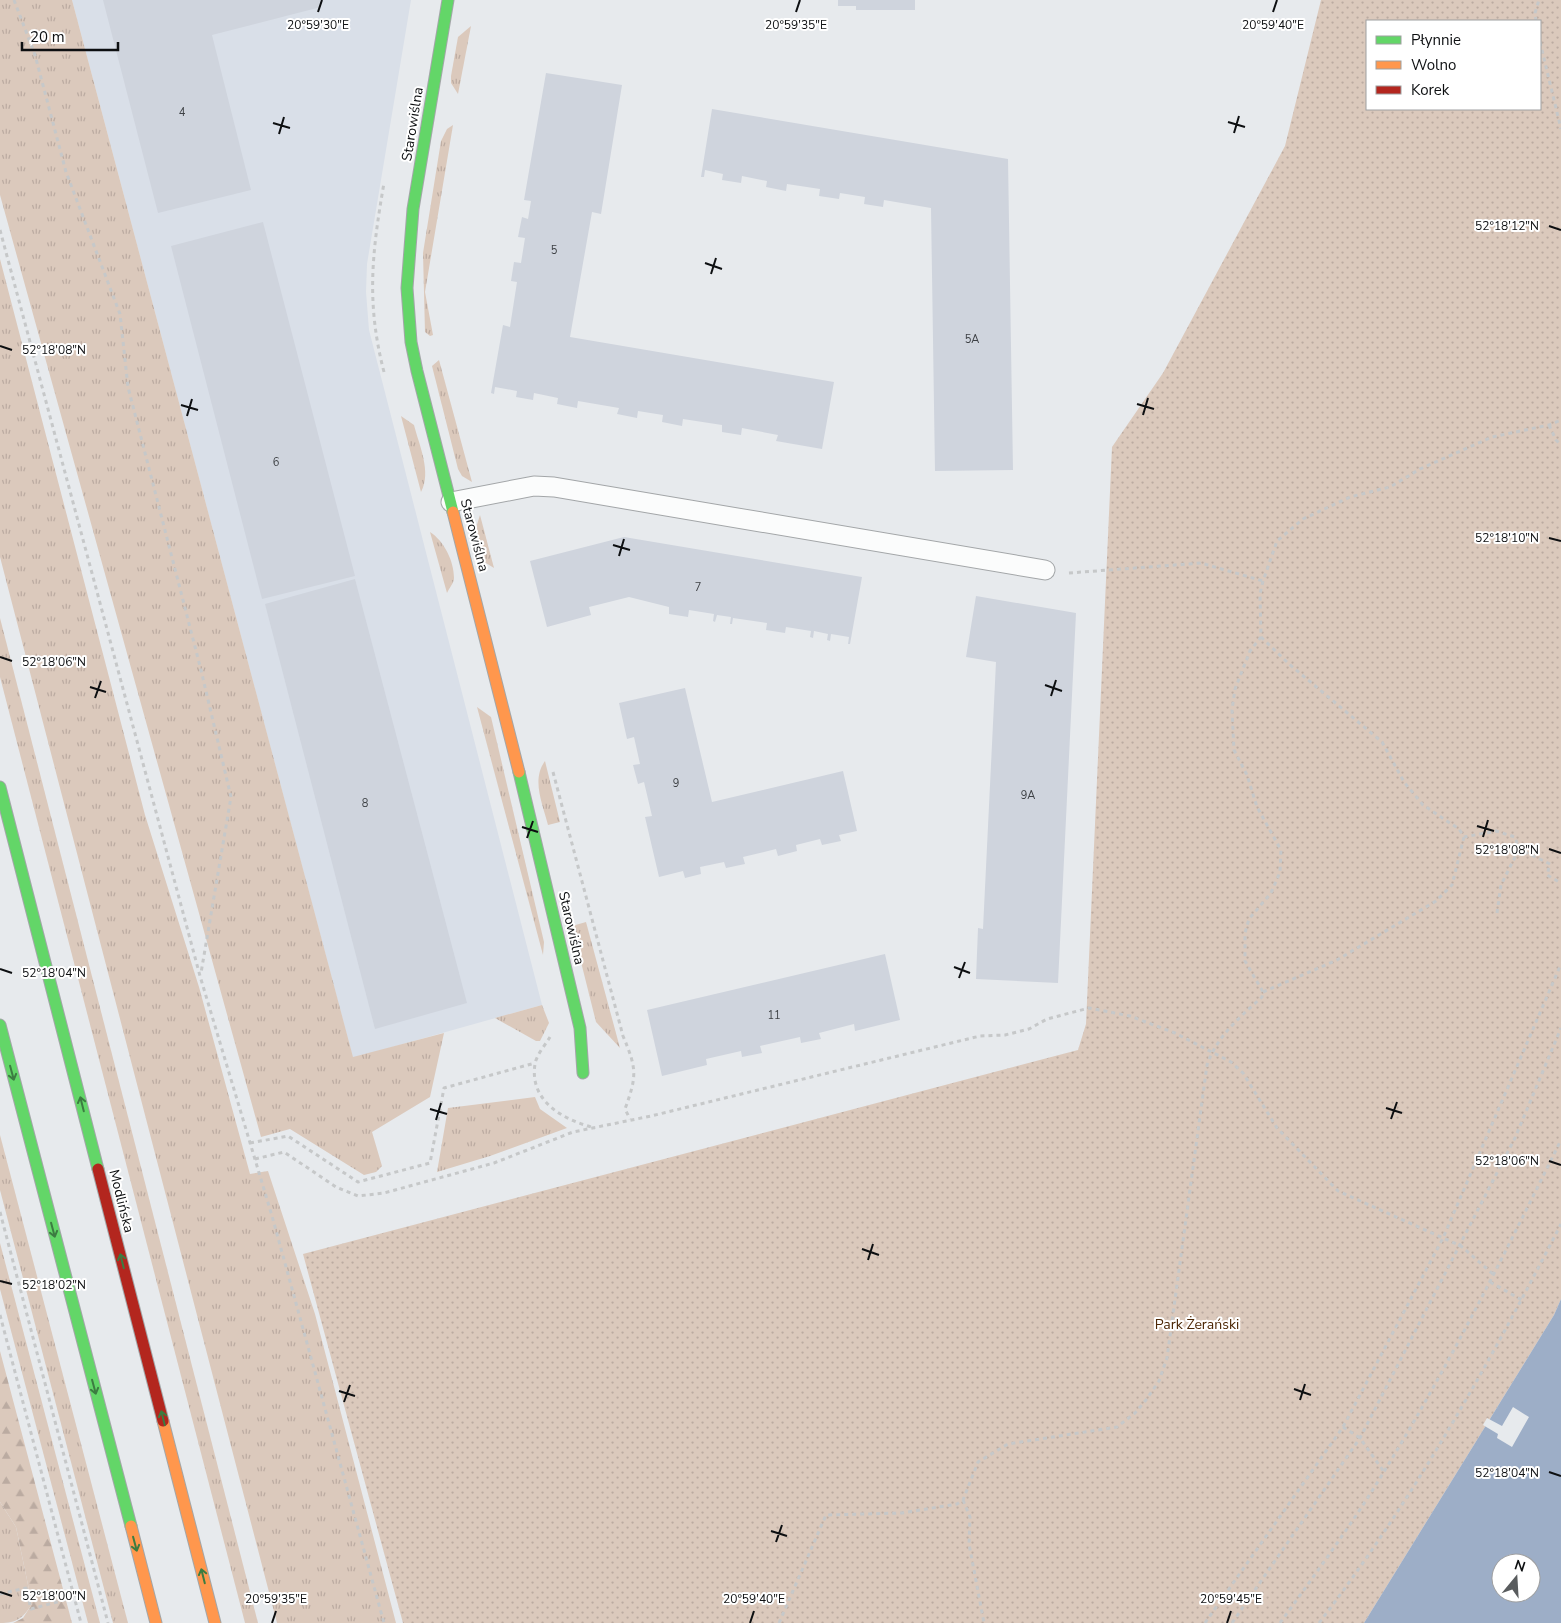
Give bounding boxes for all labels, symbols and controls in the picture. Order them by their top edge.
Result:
text: 20°59'30"E [287,17,349,33]
text: 20°59'35"E [765,17,827,33]
text: 20°59'40"E [1242,17,1304,33]
scale bar [22,20,119,52]
legend [1366,20,1541,110]
text: 20 m [30,27,65,47]
text: Płynnie [1411,30,1461,50]
text: Wolno [1411,55,1456,75]
text: Korek [1411,80,1450,100]
street label: Starowiślna [397,86,428,162]
house number: 4 [179,105,186,120]
text: 52°18'12"N [1475,218,1539,234]
house number: 5 [551,243,558,258]
house number: 5A [965,332,979,347]
text: 52°18'08"N [22,342,86,358]
house number: 6 [273,455,280,470]
street label: Starowiślna [456,497,493,574]
text: 52°18'10"N [1475,530,1539,546]
house number: 7 [695,580,701,595]
text: 52°18'06"N [22,654,86,670]
house number: 9 [673,776,679,791]
house number: 9A [1021,788,1035,803]
house number: 8 [362,796,369,811]
text: 52°18'08"N [1475,842,1539,858]
street label: Starowiślna [554,890,589,967]
text: 52°18'04"N [22,965,86,981]
house number: 11 [767,1008,781,1023]
one-way arrow [8,1064,18,1080]
one-way arrow [76,1096,86,1112]
text: 52°18'06"N [1475,1153,1539,1169]
street label: Modlińska [105,1168,139,1235]
one-way arrow [49,1221,59,1237]
one-way arrow [117,1254,126,1270]
text: 52°18'02"N [22,1277,86,1293]
park label: Park Żerański [1155,1315,1239,1334]
one-way arrow [90,1379,100,1395]
one-way arrow [157,1411,167,1427]
text: 52°18'04"N [1475,1465,1539,1481]
one-way arrow [131,1536,141,1552]
north arrow [1491,1553,1541,1603]
text: N [1512,1555,1528,1577]
one-way arrow [198,1568,207,1584]
text: 52°18'00"N [22,1588,86,1604]
text: 20°59'35"E [245,1591,307,1607]
text: 20°59'40"E [723,1591,785,1607]
text: 20°59'45"E [1200,1591,1262,1607]

